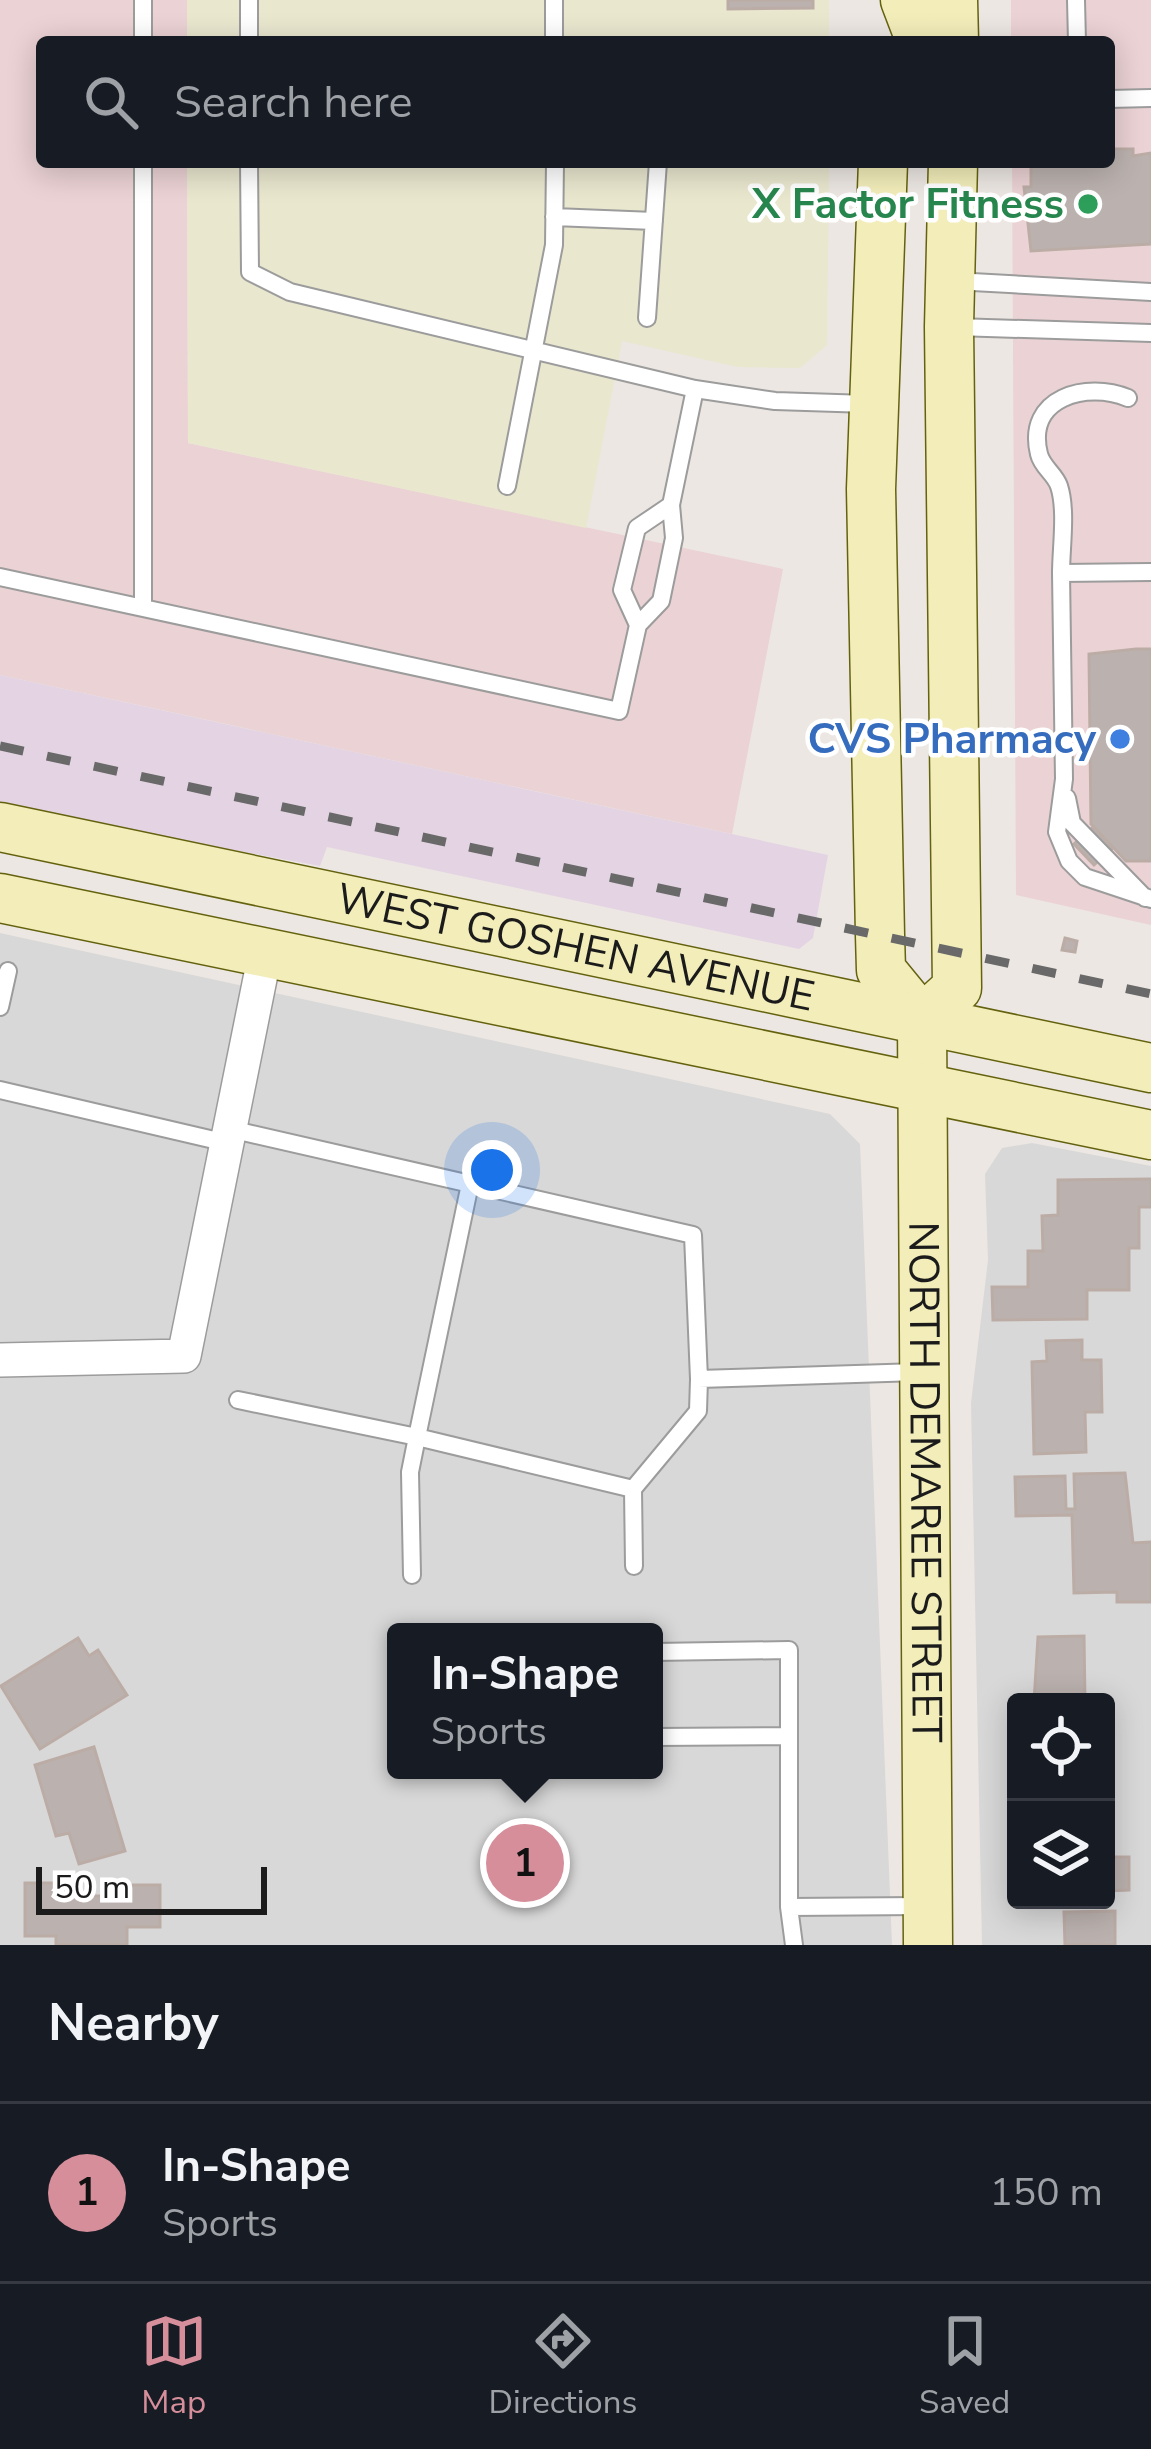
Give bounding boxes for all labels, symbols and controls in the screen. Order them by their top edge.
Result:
search box [36,36,1115,168]
icon: search [78,69,144,135]
text: Search here [174,72,413,133]
place label: X Factor Fitness [751,176,1064,233]
marker: X Factor Fitness [1075,191,1101,217]
place label: CVS Pharmacy [808,711,1097,768]
marker: CVS Pharmacy [1107,726,1133,752]
street label: WEST GOSHEN AVENUE [332,870,819,1025]
your location [462,1140,522,1200]
street label: NORTH DEMAREE STREET [895,1221,955,1743]
popup [387,1623,663,1779]
text: In-Shape [431,1644,619,1705]
map controls [1007,1693,1115,1909]
button: locate [1007,1693,1115,1801]
text: Sports [431,1705,547,1758]
button: layers [1007,1801,1115,1909]
pin: 1 [486,1818,564,1908]
scale bar [36,1861,267,1914]
text: 50 m [54,1865,130,1910]
text: Nearby [48,1988,219,2058]
text: In-Shape [162,2136,350,2197]
text: 1 [75,2166,99,2219]
text: 150 m [989,2166,1103,2219]
text: Sports [162,2197,278,2250]
tab: Map [141,2308,207,2425]
tab: Directions [489,2308,637,2425]
tab: Saved [919,2308,1010,2425]

